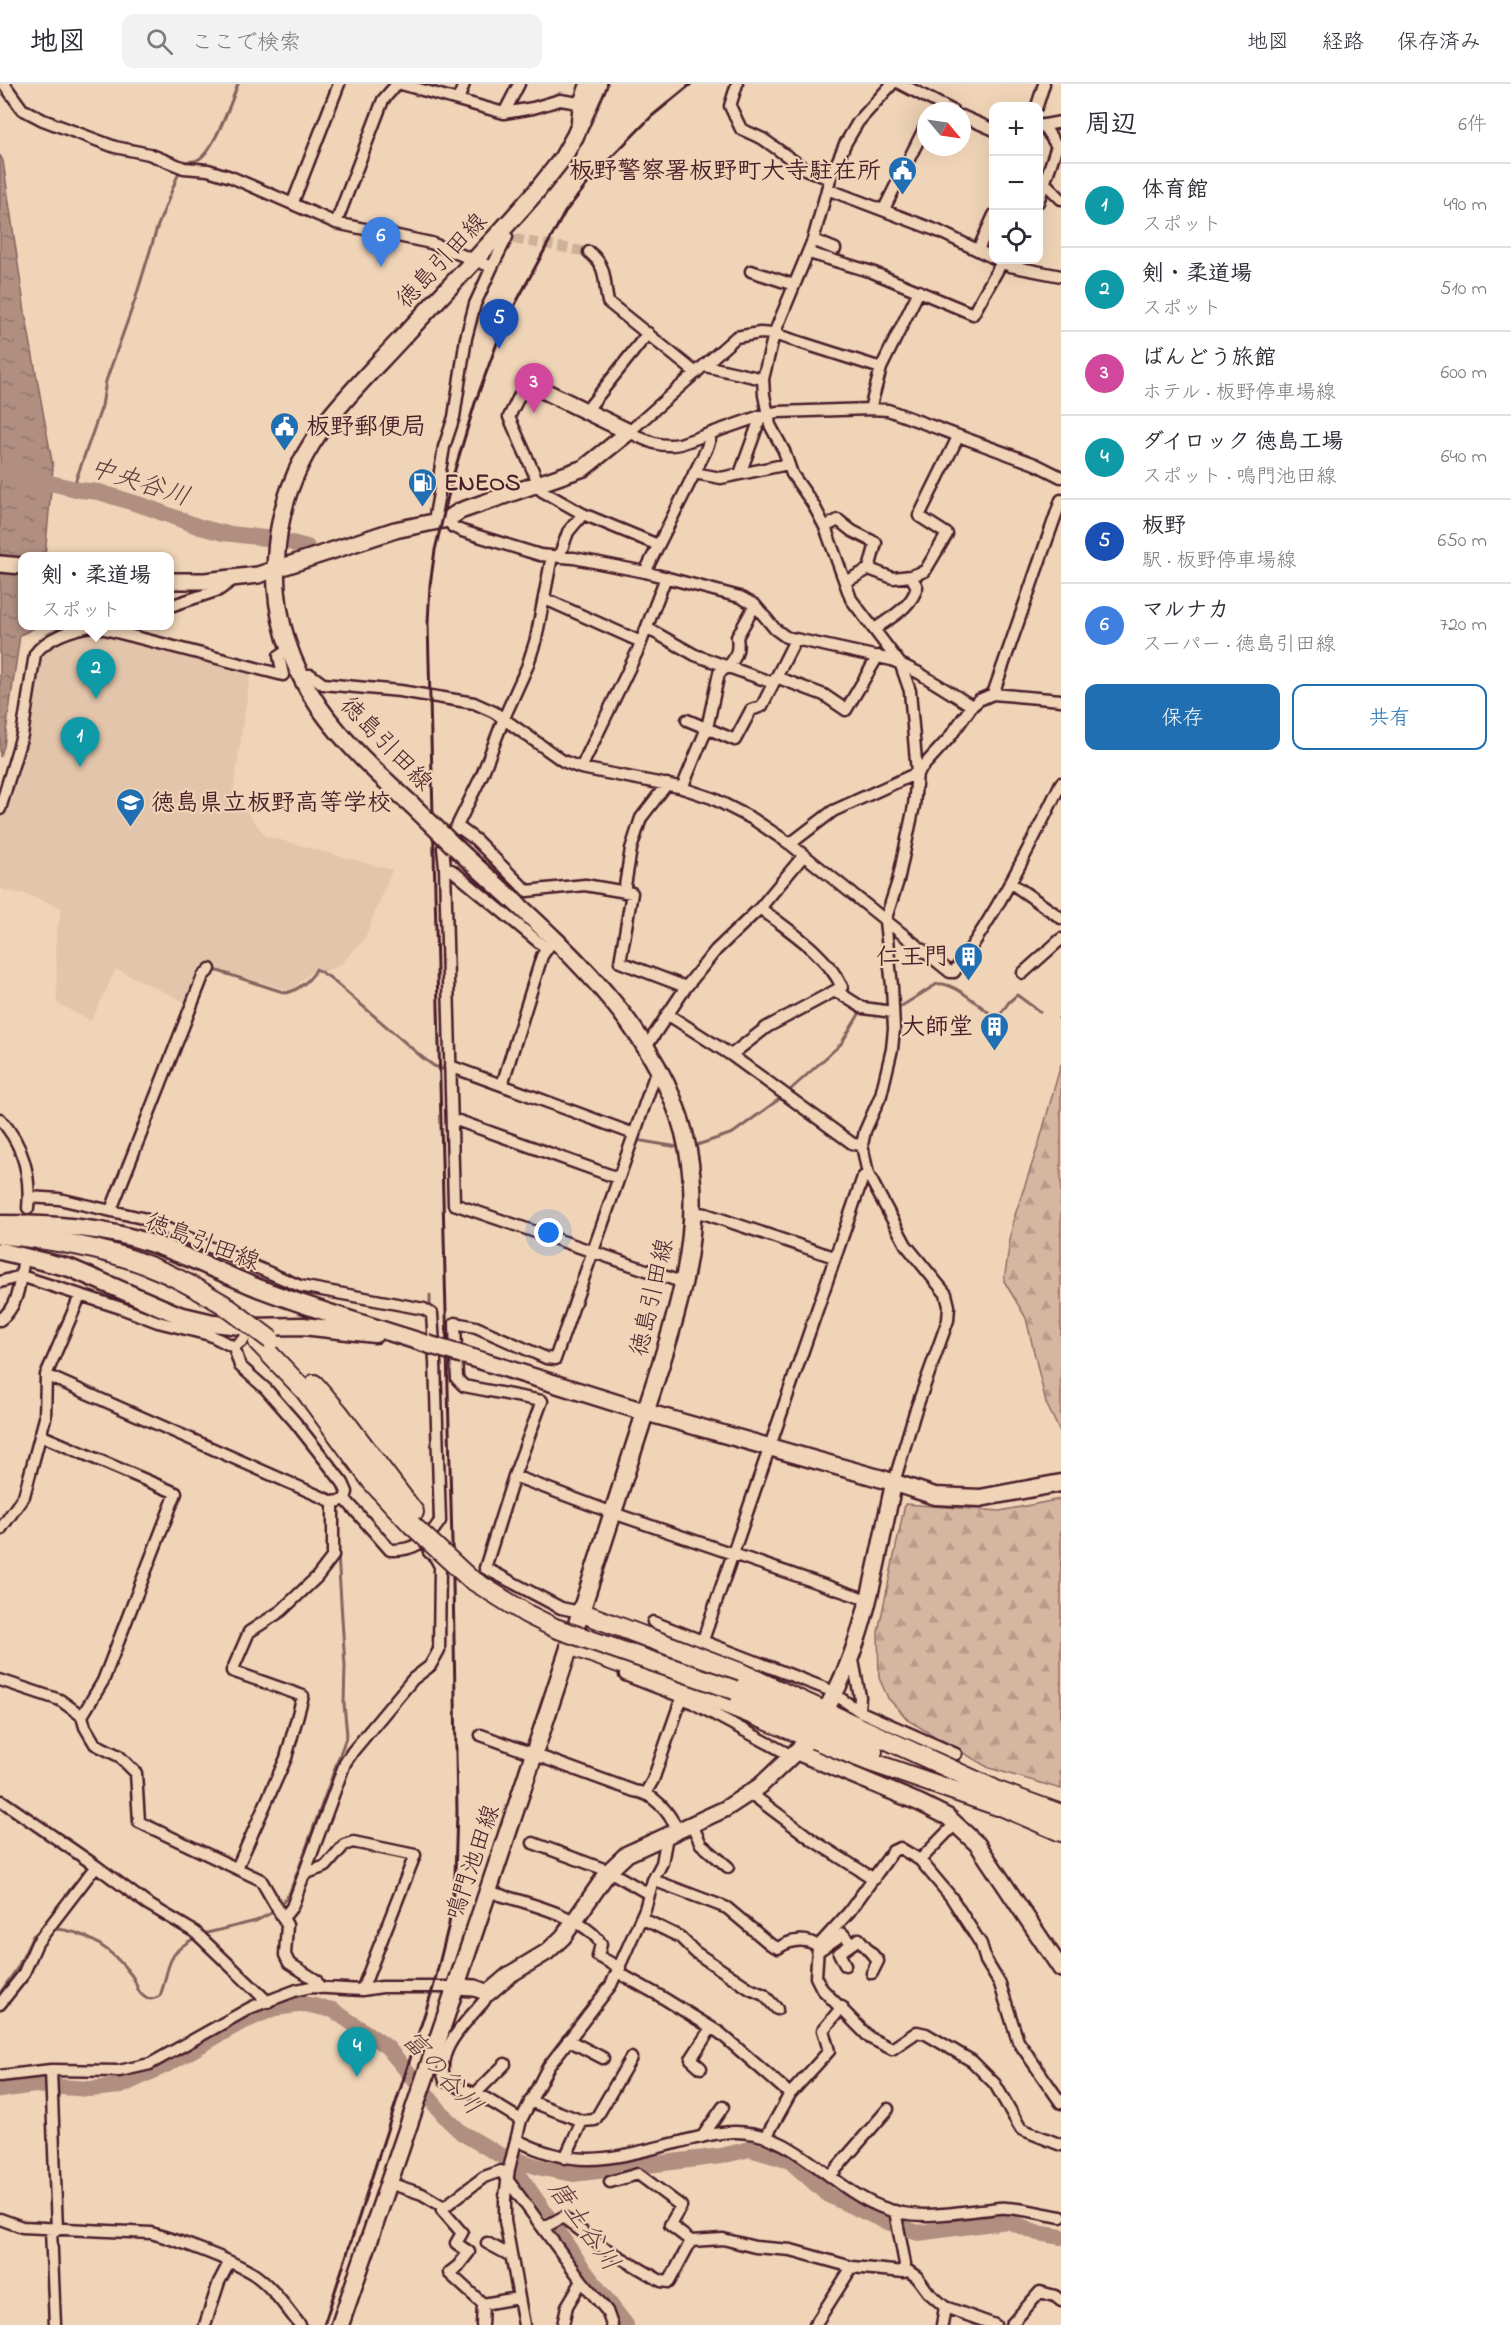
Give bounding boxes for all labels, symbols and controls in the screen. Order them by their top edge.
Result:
search box [122,14,542,68]
text: 地図 [30,23,86,64]
icon: search [143,25,176,58]
text: ここで検索 [191,28,301,60]
text: 地図 [1247,28,1289,58]
text: 経路 [1322,28,1364,58]
text: 保存済み [1397,28,1481,58]
north arrow [917,102,971,156]
map controls [989,102,1043,264]
button: + [989,102,1043,156]
text: 周辺 [1085,107,1137,145]
text: 6件 [1458,111,1487,140]
public building icon: 板野警察署板野町大寺駐在所 [886,154,918,196]
place label: 板野警察署板野町大寺駐在所 [569,155,881,190]
button: − [989,156,1043,210]
text: 体育館 [1142,175,1208,207]
text: 1 [1101,191,1108,220]
text: 490 m [1444,191,1487,220]
street label: 徳島引田線 [389,206,497,318]
button: locate [989,210,1043,264]
text: スポット [1142,211,1222,240]
pin: 6 [362,218,400,267]
text: 剣・柔道場 [1142,259,1252,291]
text: 2 [1100,275,1109,304]
text: 510 m [1440,275,1487,304]
text: スポット [1142,295,1222,324]
pin: 5 [480,300,518,349]
text: ばんどう旅館 [1142,343,1276,375]
text: 3 [1100,359,1109,388]
text: 600 m [1440,359,1487,388]
pin: 3 [514,364,554,413]
text: ホテル · 板野停車場線 [1142,379,1335,408]
public building icon: 板野郵便局 [269,410,301,452]
place label: 板野郵便局 [306,411,426,446]
text: ダイロック 徳島工場 [1142,427,1343,459]
text: 4 [1100,443,1109,472]
text: 640 m [1441,443,1487,472]
water label: 中央谷川 [84,450,194,518]
text: スポット · 鳴門池田線 [1142,463,1336,492]
fuel station icon: ENEOS [407,466,439,508]
place label: ENEOS [444,467,520,502]
text: 板野 [1142,511,1186,543]
text: 5 [1099,527,1110,556]
text: 650 m [1438,527,1487,556]
text: 駅 · 板野停車場線 [1142,547,1296,576]
popup [18,552,174,630]
text: 剣・柔道場 [41,561,151,593]
text: マルナカ [1142,595,1230,627]
text: スポット [41,597,121,626]
text: 6 [1100,611,1109,640]
text: 720 m [1440,611,1487,640]
text: スーパー · 徳島引田線 [1142,631,1335,660]
pin: 2 [76,650,116,699]
button: 保存 [1085,684,1280,750]
button: 共有 [1292,684,1487,750]
street label: 徳島引田線 [331,689,439,800]
pin: 1 [60,718,100,767]
school or university icon: 徳島県立板野高等学校 [114,786,146,828]
place label: 徳島県立板野高等学校 [151,787,391,822]
building icon: 仁王門 [953,940,985,982]
place label: 仁王門 [876,941,948,976]
building icon: 大師堂 [978,1010,1010,1052]
place label: 大師堂 [901,1011,973,1046]
street label: 徳島引田線 [140,1205,264,1281]
your location [534,1218,563,1247]
street label: 徳島引田線 [623,1235,684,1360]
street label: 鳴門池田線 [438,1800,510,1925]
water label: 富の谷川 [391,2023,490,2125]
pin: 4 [338,2028,376,2077]
water label: 唐土谷川 [537,2173,628,2280]

